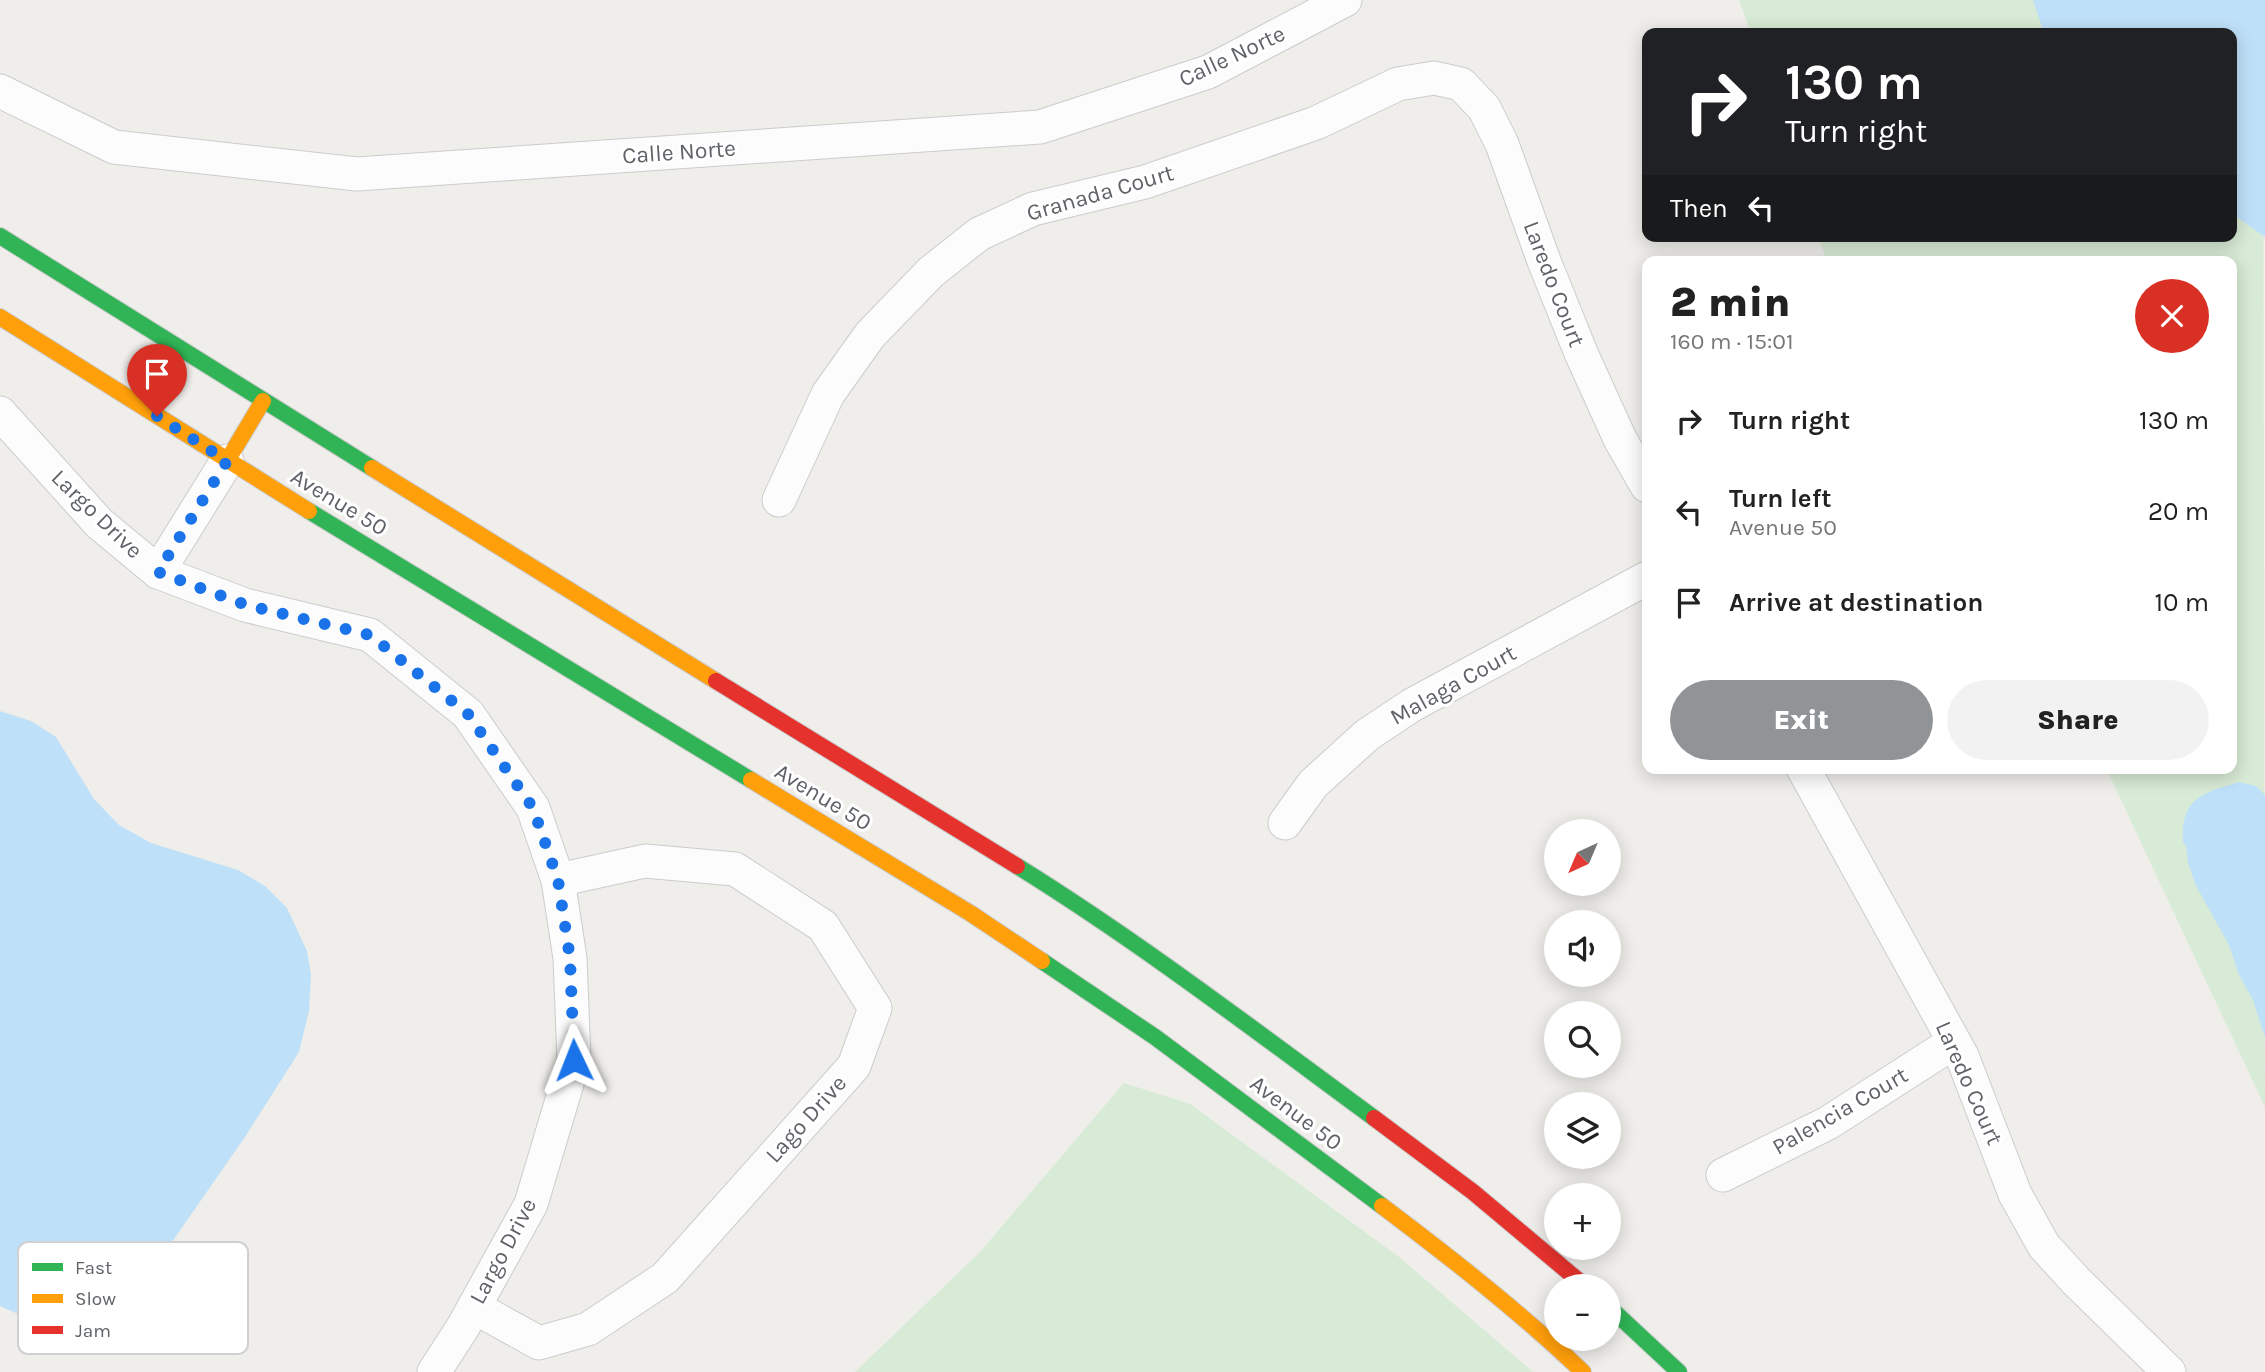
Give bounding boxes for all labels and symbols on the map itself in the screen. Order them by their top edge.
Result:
street label: Calle Norte [1175,20,1289,92]
street label: Calle Norte [621,135,737,169]
street label: Granada Court [1023,159,1177,227]
street label: Laredo Court [1518,217,1591,351]
pin [127,344,187,416]
street label: Avenue 50 [286,463,392,541]
street label: Largo Drive [46,464,148,564]
street label: Malaga Court [1385,639,1521,731]
street label: Avenue 50 [770,758,876,836]
north arrow [1544,819,1620,896]
street label: Laredo Court [1930,1017,2008,1149]
position arrow [537,1023,611,1097]
street label: Palencia Court [1767,1061,1913,1161]
street label: Lago Drive [760,1070,852,1168]
street label: Avenue 50 [1245,1070,1347,1156]
street label: Largo Drive [464,1193,542,1309]
legend [18,1242,248,1354]
text: Fast [75,1257,112,1279]
text: Slow [75,1288,116,1310]
text: Jam [75,1320,111,1342]

